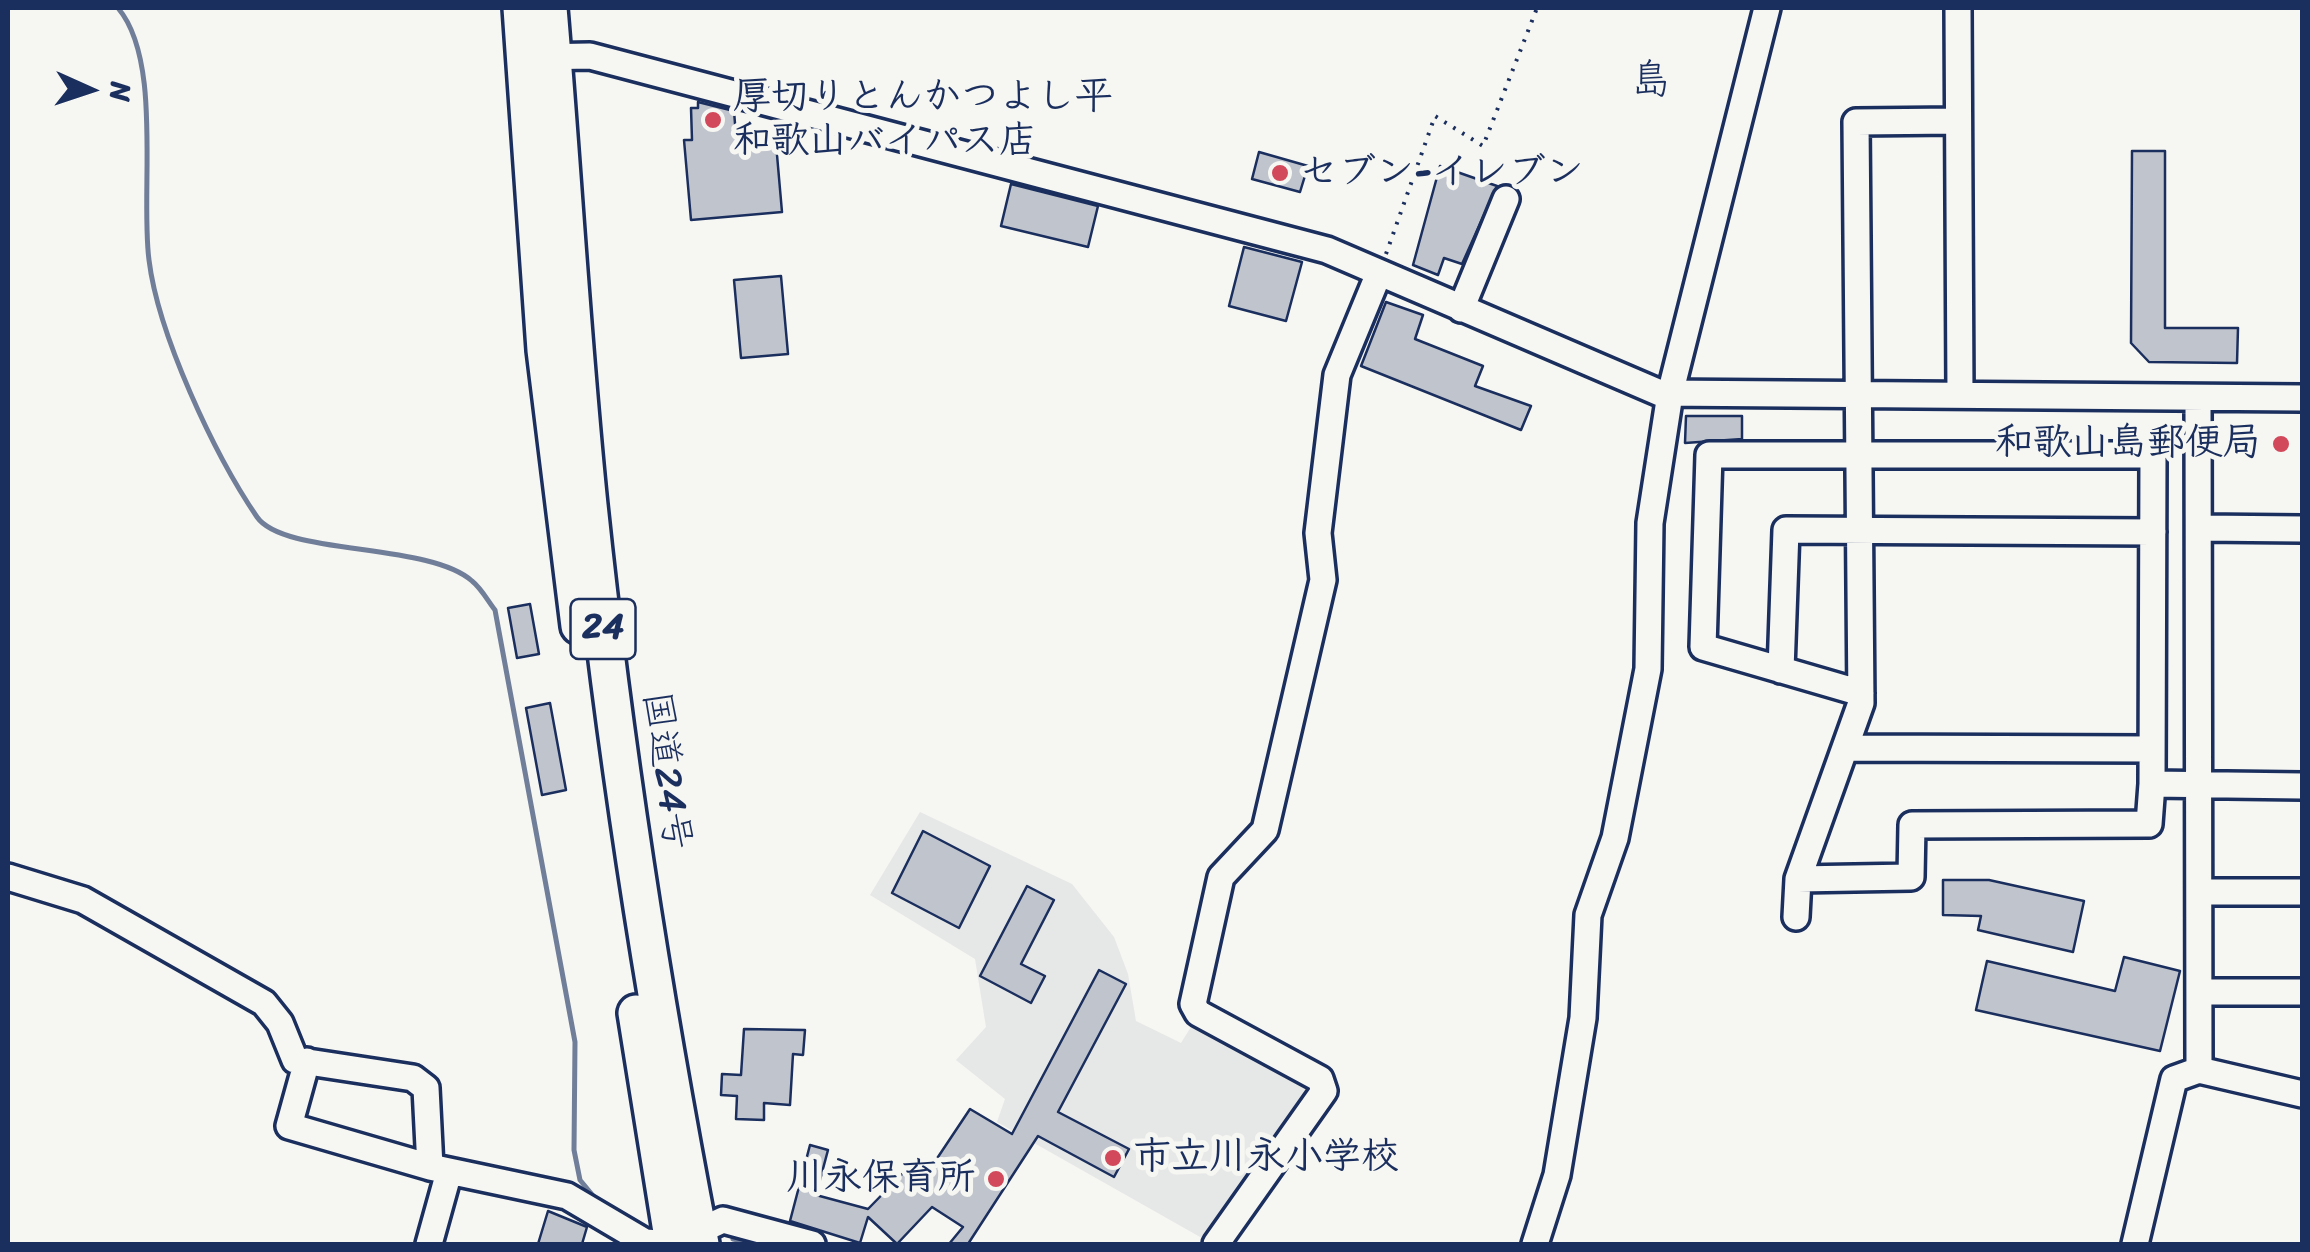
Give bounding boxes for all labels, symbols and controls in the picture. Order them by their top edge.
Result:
north arrow [40,40,140,140]
district label: 島 [1630,57,1672,107]
place label: 厚切りとんかつよし平 和歌山バイパス店 [733,75,1113,164]
text: N [95,81,145,103]
marker: 厚切りとんかつよし平 和歌山バイパス店 [702,109,724,131]
place label: セブン-イレブン [1300,150,1584,196]
marker: セブン-イレブン [1269,162,1291,184]
place label: 和歌山島郵便局 [1995,421,2261,467]
marker: 和歌山島郵便局 [2270,433,2292,455]
road number: 24 [570,599,636,659]
street label: 国道24号 [631,689,699,853]
place label: 市立川永小学校 [1133,1135,1399,1181]
marker: 市立川永小学校 [1102,1147,1124,1169]
place label: 川永保育所 [786,1156,976,1202]
marker: 川永保育所 [985,1168,1007,1190]

